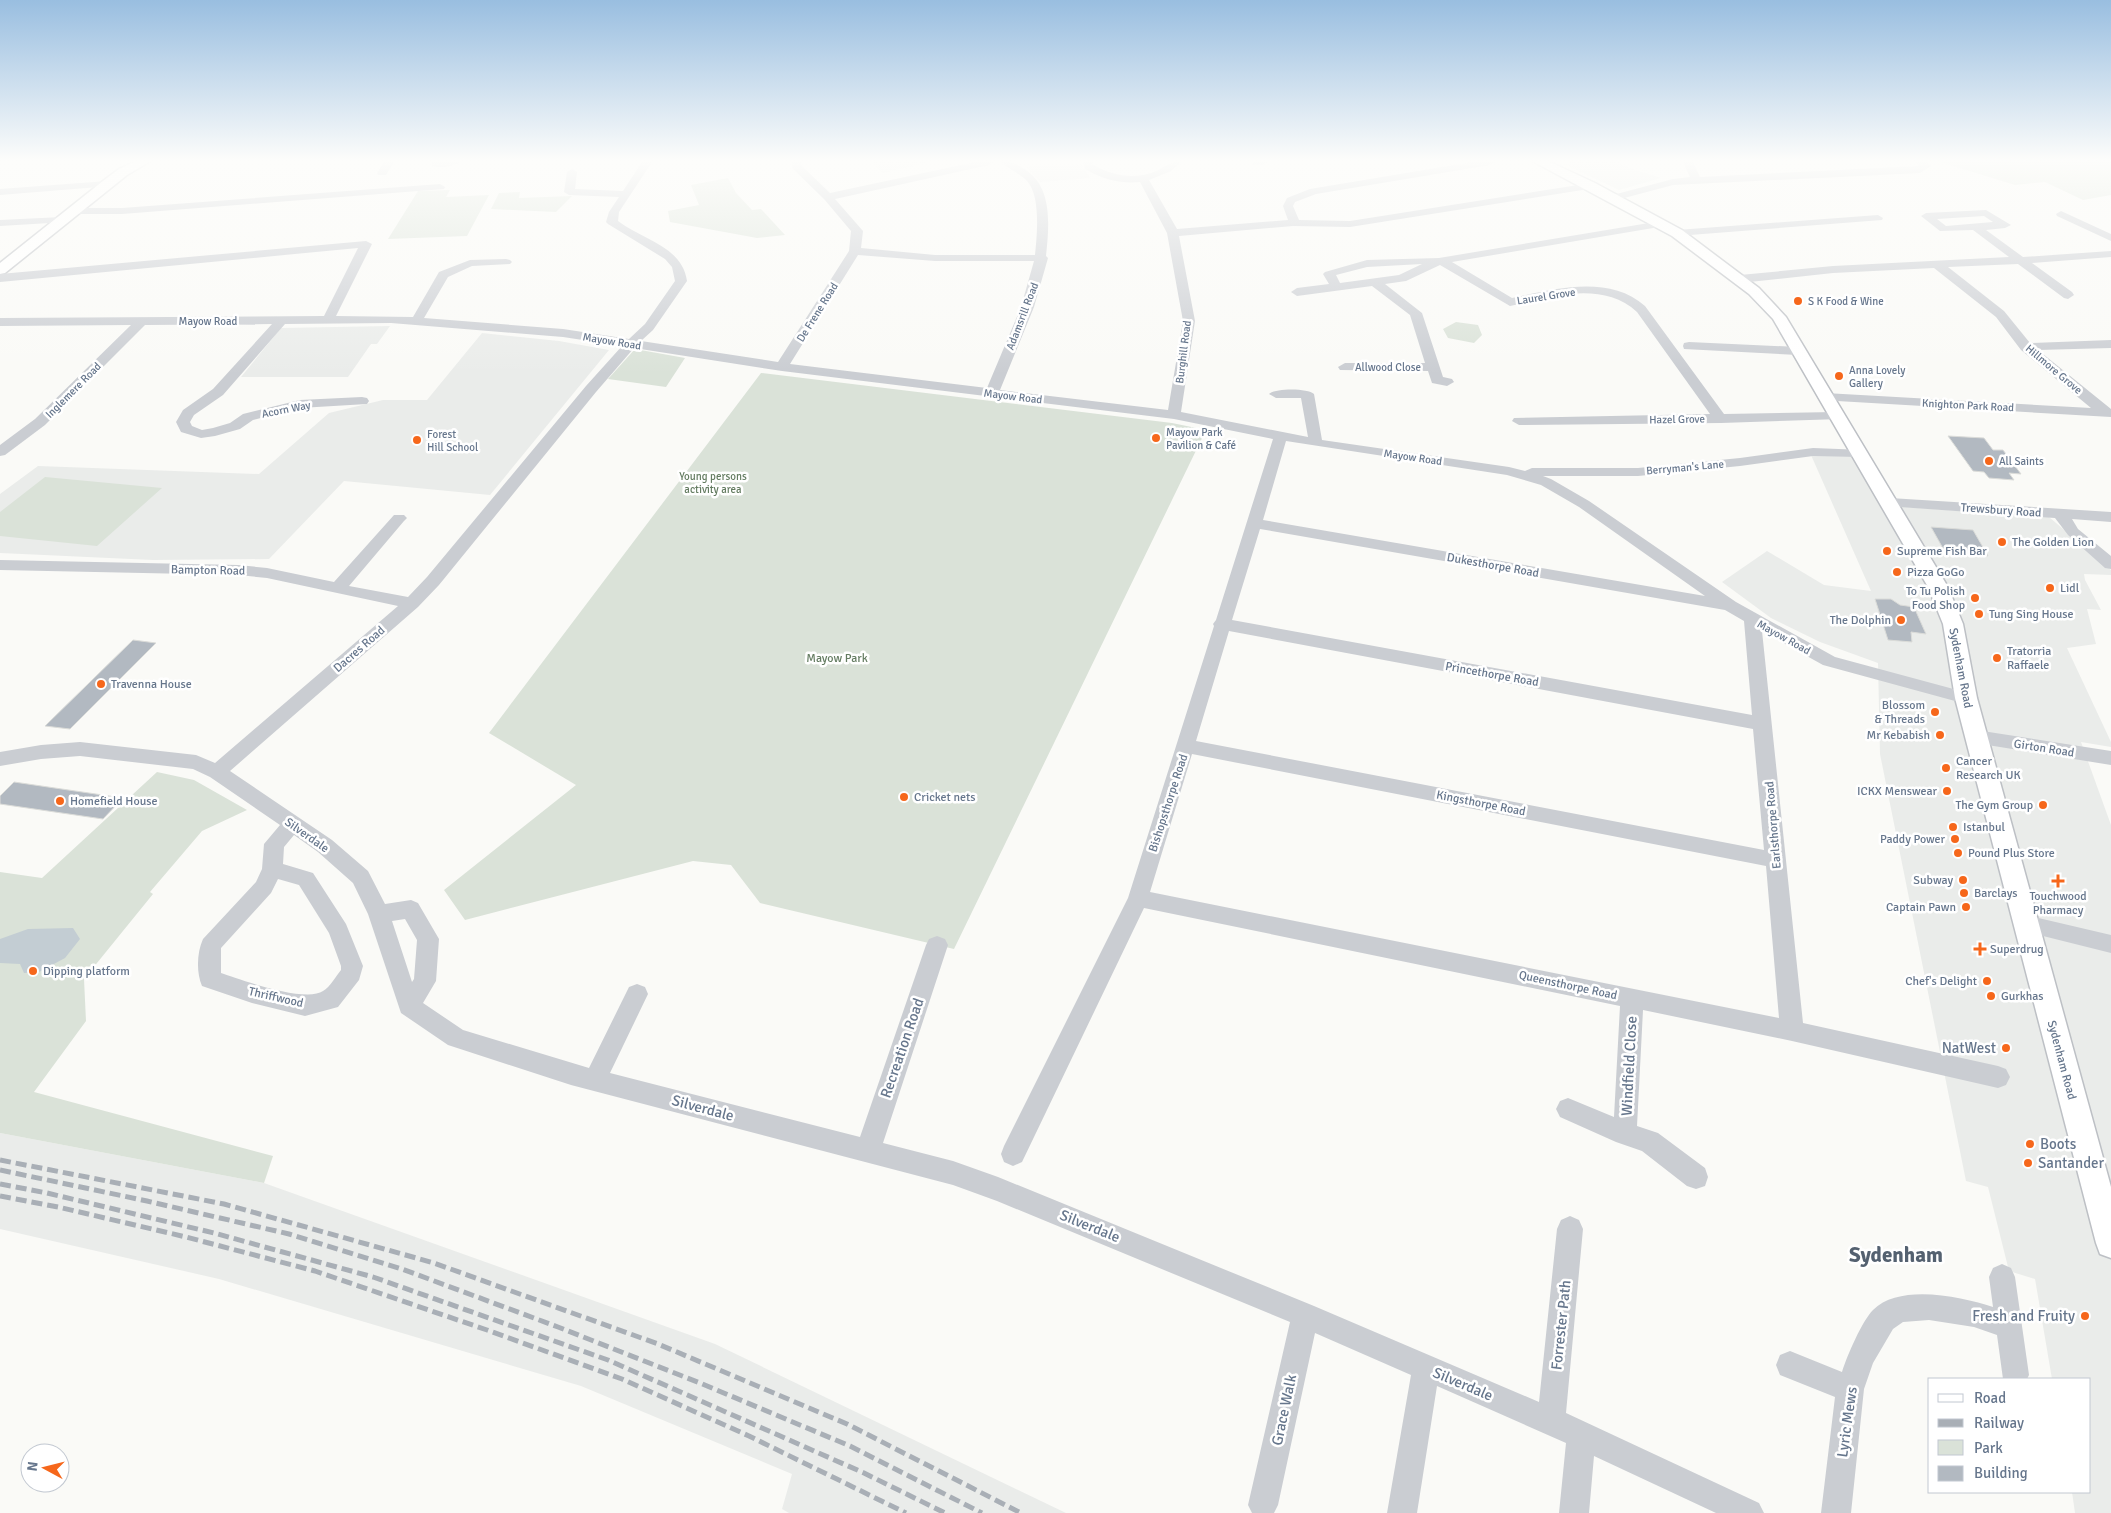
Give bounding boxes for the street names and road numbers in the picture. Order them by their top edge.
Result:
street label: De Frene Road [794,280,841,344]
street label: Adamsrill Road [1004,280,1041,352]
street label: Laurel Grove [1516,285,1576,308]
street label: Mayow Road [179,315,238,328]
street label: Burghill Road [1173,319,1194,384]
street label: Mayow Road [582,330,642,353]
street label: Hillmore Grove [2023,342,2085,397]
street label: Inglemere Road [43,360,104,421]
street label: Allwood Close [1355,361,1421,374]
street label: Mayow Road [983,386,1043,407]
street label: Knighton Park Road [1922,397,2015,414]
street label: Acorn Way [261,398,312,421]
street label: Hazel Grove [1649,413,1705,426]
street label: Mayow Road [1383,447,1443,468]
street label: Berryman's Lane [1646,458,1725,477]
street label: Trewsbury Road [1960,500,2042,521]
street label: Dukesthorpe Road [1446,550,1540,581]
street label: Bampton Road [171,562,245,579]
street label: Mayow Road [1755,617,1813,657]
street label: Dacres Road [331,623,388,676]
street label: Sydenham Road [1945,627,1976,709]
street label: Princethorpe Road [1444,659,1540,690]
street label: Girton Road [2013,736,2075,761]
street label: Bishopsthorpe Road [1146,752,1191,854]
street label: Earlsthorpe Road [1762,780,1785,869]
street label: Kingsthorpe Road [1435,787,1527,819]
street label: Silverdale [282,815,332,856]
street label: Queensthorpe Road [1517,968,1618,1003]
street label: Thriffwood [247,984,305,1011]
street label: Recreation Road [876,996,928,1100]
street label: Windfield Close [1617,1016,1641,1116]
street label: Sydenham Road [2044,1019,2079,1101]
street label: Silverdale [670,1091,736,1125]
street label: Silverdale [1057,1206,1123,1246]
street label: Forrester Path [1547,1279,1575,1371]
street label: Silverdale [1430,1363,1496,1405]
street label: Grace Walk [1268,1372,1300,1447]
street label: Lyric Mews [1833,1385,1861,1458]

